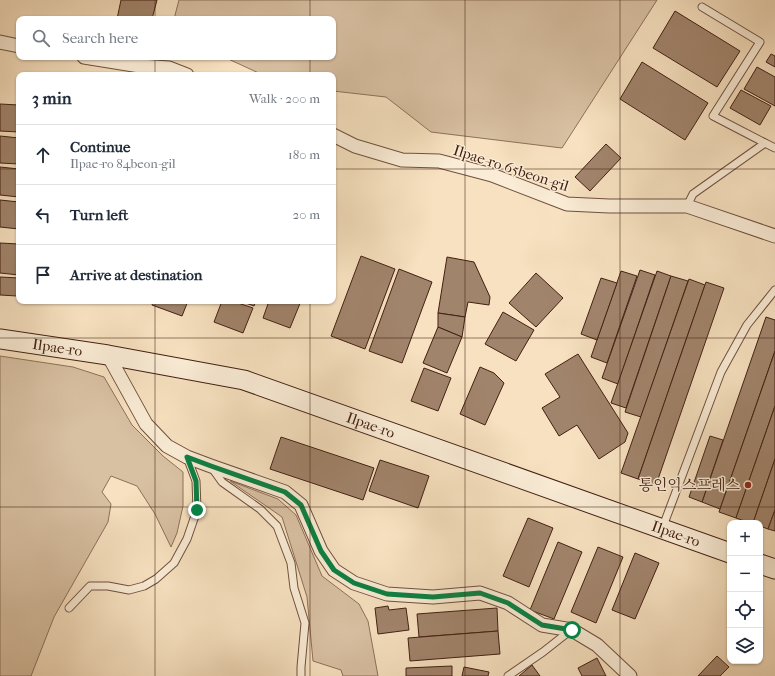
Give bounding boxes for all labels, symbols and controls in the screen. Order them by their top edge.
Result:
search box [16,16,336,60]
icon: search [30,27,52,49]
text: Search here [62,29,138,47]
text: 3 min [32,88,72,108]
text: Walk · 200 m [249,91,320,106]
text: Continue [70,138,130,156]
street label: Ilpae-ro 65beon-gil [451,141,571,195]
icon: ahead [32,144,54,166]
text: 180 m [288,147,320,162]
text: Ilpae-ro 84beon-gil [70,156,176,171]
icon: left [32,204,54,226]
text: Turn left [70,206,128,224]
text: 20 m [293,207,320,222]
icon: arrive [32,264,54,286]
text: Arrive at destination [70,266,202,284]
street label: Ilpae-ro [31,335,84,360]
street label: Ilpae-ro [344,408,398,442]
place label: 통인익스프레스 [639,476,741,494]
marker: 통인익스프레스 [743,480,753,490]
route end [188,501,206,519]
street label: Ilpae-ro [649,517,703,551]
map controls [727,520,763,664]
button: + [727,520,763,556]
button: − [727,556,763,592]
button: locate [727,592,763,628]
route start [563,621,581,639]
button: layers [727,628,763,664]

